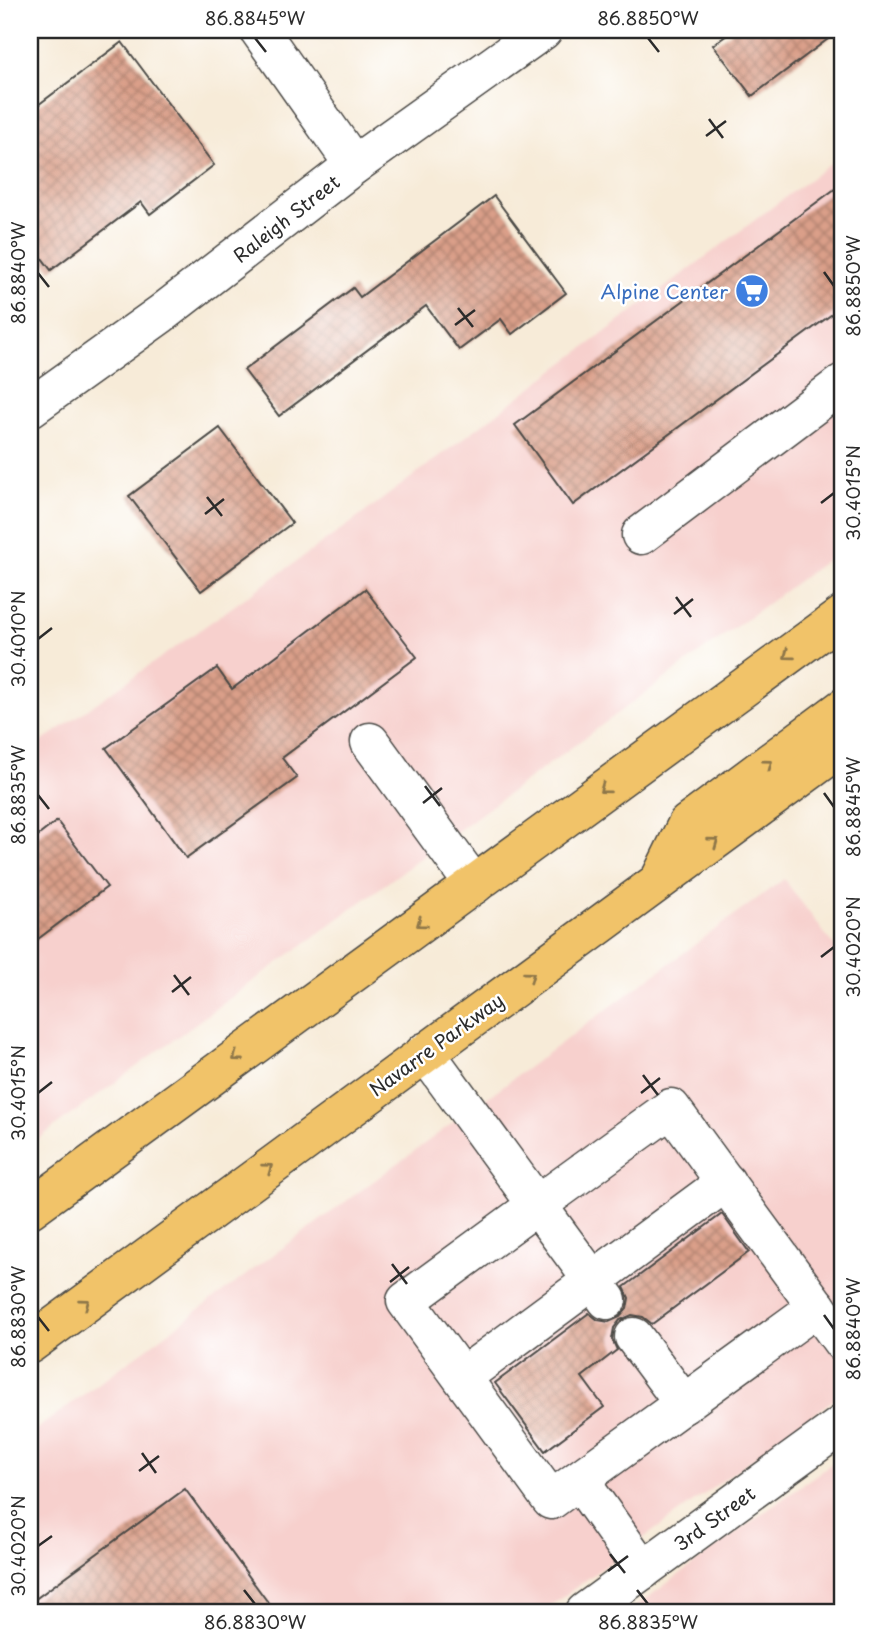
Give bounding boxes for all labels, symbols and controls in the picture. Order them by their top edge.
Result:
text: 86.8845°W [205,4,306,31]
text: 86.8850°W [597,4,699,31]
street label: Raleigh Street [227,167,345,269]
text: 86.8840°W [4,221,31,324]
text: 86.8850°W [839,235,866,337]
supermarket icon: Alpine Center [733,272,771,310]
place label: Alpine Center [601,277,728,305]
text: 30.4015°N [839,445,866,541]
text: 30.4010°N [4,591,31,687]
one-way arrow [783,647,796,659]
text: 86.8835°W [4,744,31,845]
text: 86.8845°W [839,756,866,857]
one-way arrow [760,759,773,772]
one-way arrow [599,781,612,793]
one-way arrow [706,837,719,850]
text: 30.4020°N [839,896,866,998]
one-way arrow [416,915,428,928]
one-way arrow [522,971,535,984]
street label: Navarre Parkway [363,986,509,1102]
text: 30.4015°N [4,1045,31,1141]
one-way arrow [232,1049,245,1062]
one-way arrow [260,1164,272,1176]
text: 86.8830°W [4,1265,31,1368]
text: 86.8840°W [839,1277,866,1380]
one-way arrow [77,1299,89,1312]
street label: 3rd Street [668,1479,761,1557]
text: 30.4020°N [4,1495,31,1597]
text: 86.8830°W [204,1608,307,1635]
text: 86.8835°W [598,1608,699,1635]

